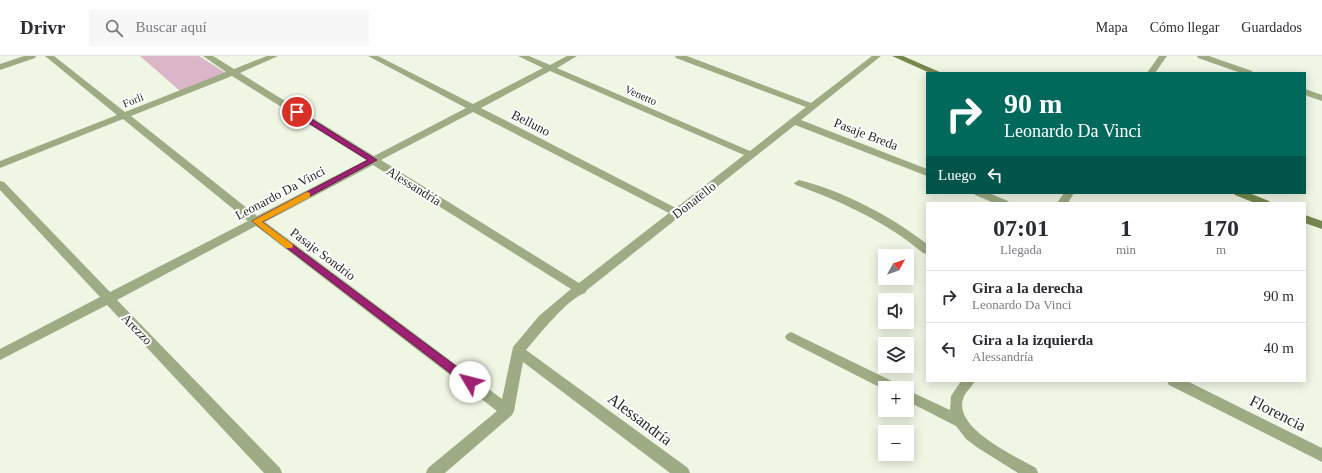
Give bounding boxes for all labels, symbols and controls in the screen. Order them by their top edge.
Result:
search box [89,10,369,46]
text: Drivr [20,17,65,38]
icon: search [103,17,125,39]
text: Buscar aquí [135,19,207,35]
text: Mapa [1096,20,1128,35]
text: Cómo llegar [1150,20,1219,35]
text: Guardados [1241,20,1302,35]
street label: Venetto [623,83,659,108]
icon: right [938,88,990,140]
text: 90 m [1004,88,1062,119]
street label: Forli [121,90,145,110]
pin [280,95,314,129]
icon: arrive [286,101,308,123]
street label: Belluno [509,107,553,139]
street label: Pasaje Breda [832,115,900,153]
text: Leonardo Da Vinci [1004,121,1142,141]
street label: Leonardo Da Vinci [233,163,328,223]
street label: Alessandría [384,163,444,209]
icon: left [984,164,1006,186]
text: Luego [938,167,976,183]
street label: Donatello [669,178,719,222]
text: 07:01 [993,215,1049,241]
text: 1 [1120,215,1132,241]
text: 170 [1203,215,1239,241]
street label: Pasaje Sondrio [287,225,359,283]
text: Llegada [1000,242,1042,257]
text: min [1116,242,1136,257]
text: m [1216,242,1226,257]
north arrow [878,249,914,285]
map controls [878,249,914,461]
text: Gira a la derecha [972,280,1083,296]
icon: right [938,286,960,308]
text: 90 m [1264,288,1294,304]
button: sound [878,293,914,329]
text: Leonardo Da Vinci [972,297,1071,312]
street label: Arezzo [119,310,155,348]
text: Gira a la izquierda [972,332,1093,348]
button: layers [878,337,914,373]
icon: left [938,338,960,360]
text: 40 m [1264,340,1294,356]
text: Alessandría [972,349,1033,364]
position arrow [449,361,491,403]
button: + [878,381,914,417]
street label: Alessandría [605,389,675,449]
street label: Florencia [1247,392,1309,434]
button: − [878,425,914,461]

